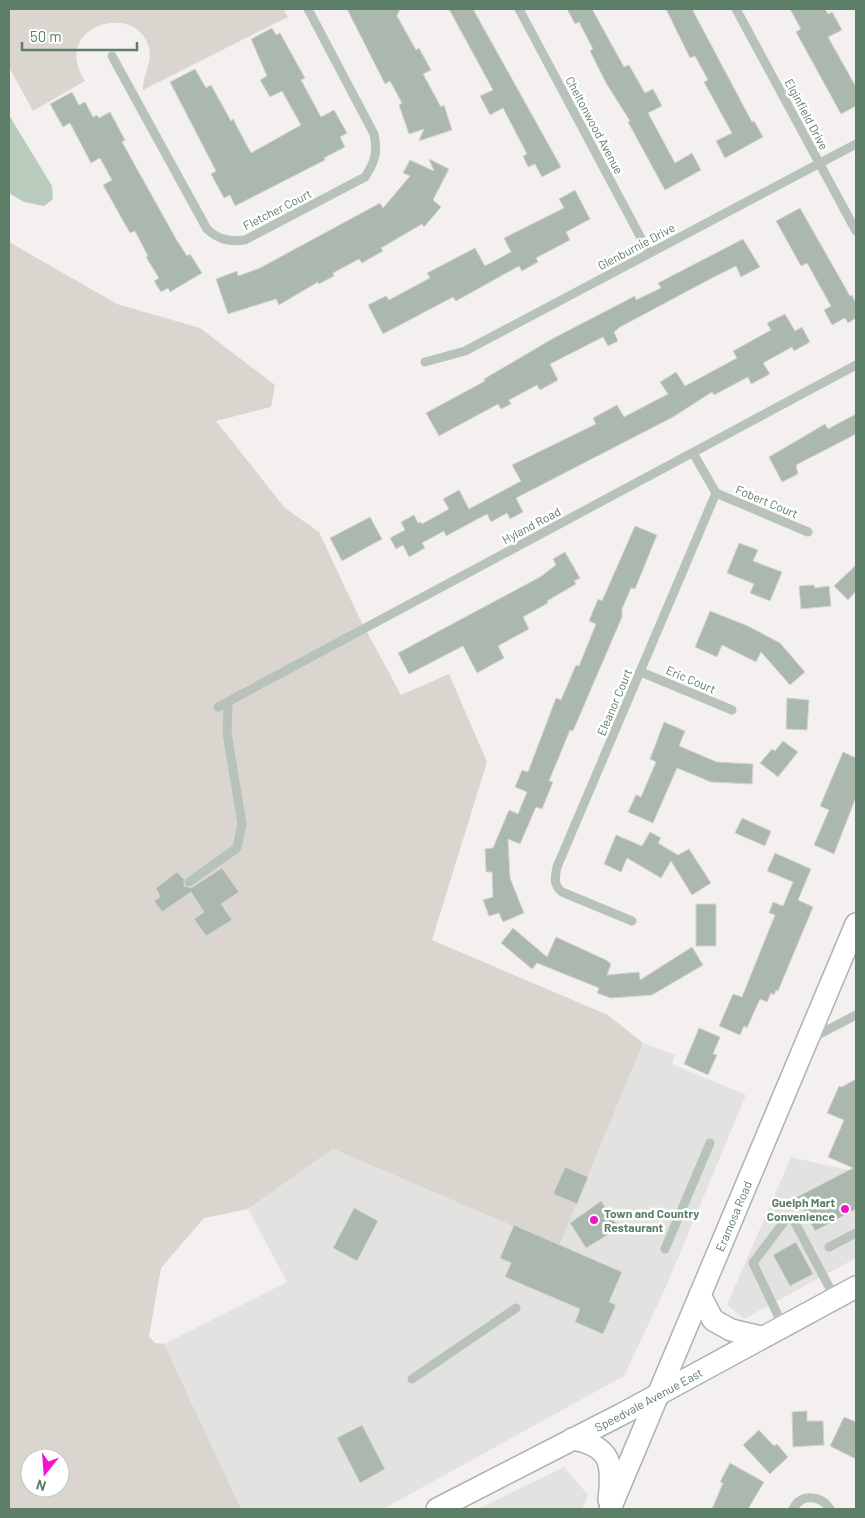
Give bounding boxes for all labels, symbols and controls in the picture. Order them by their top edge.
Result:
scale bar [22,20,138,52]
text: 50 m [30,27,62,45]
street label: Cheltonwood Avenue [563,74,627,176]
street label: Elginfield Drive [782,76,832,152]
street label: Fletcher Court [240,186,314,232]
street label: Glenburnie Drive [595,220,677,272]
street label: Fobert Court [734,482,800,520]
street label: Hyland Road [499,504,563,546]
street label: Eric Court [664,662,718,696]
street label: Eleanor Court [594,666,634,738]
street label: Eramosa Road [712,1179,754,1253]
place label: Guelph Mart Convenience [767,1195,835,1223]
marker: Guelph Mart Convenience [839,1203,851,1215]
place label: Town and Country Restaurant [604,1206,699,1234]
marker: Town and Country Restaurant [588,1214,600,1226]
street label: Speedvale Avenue East [592,1365,705,1434]
north arrow [20,1448,70,1498]
text: N [34,1476,48,1495]

